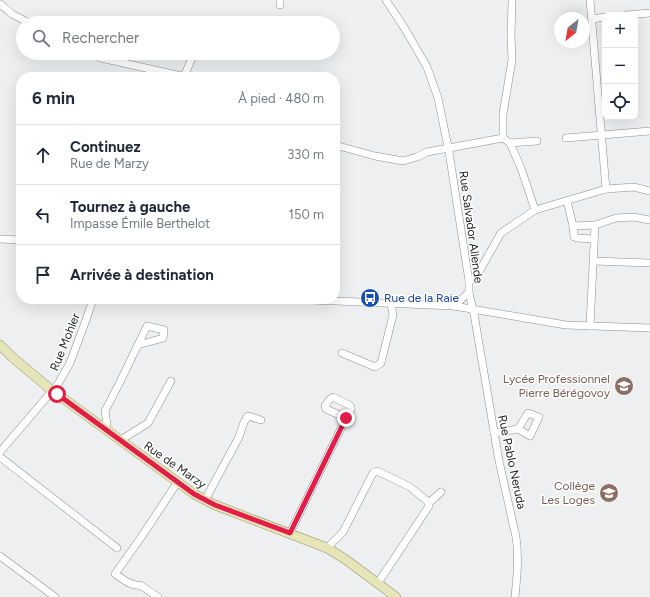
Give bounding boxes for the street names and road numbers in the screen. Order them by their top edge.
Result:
street label: Rue Salvador Allende [456,170,486,285]
street label: Rue Mohler [47,311,83,373]
street label: Rue Pablo Neruda [495,414,529,510]
street label: Rue de Marzy [141,438,209,492]

